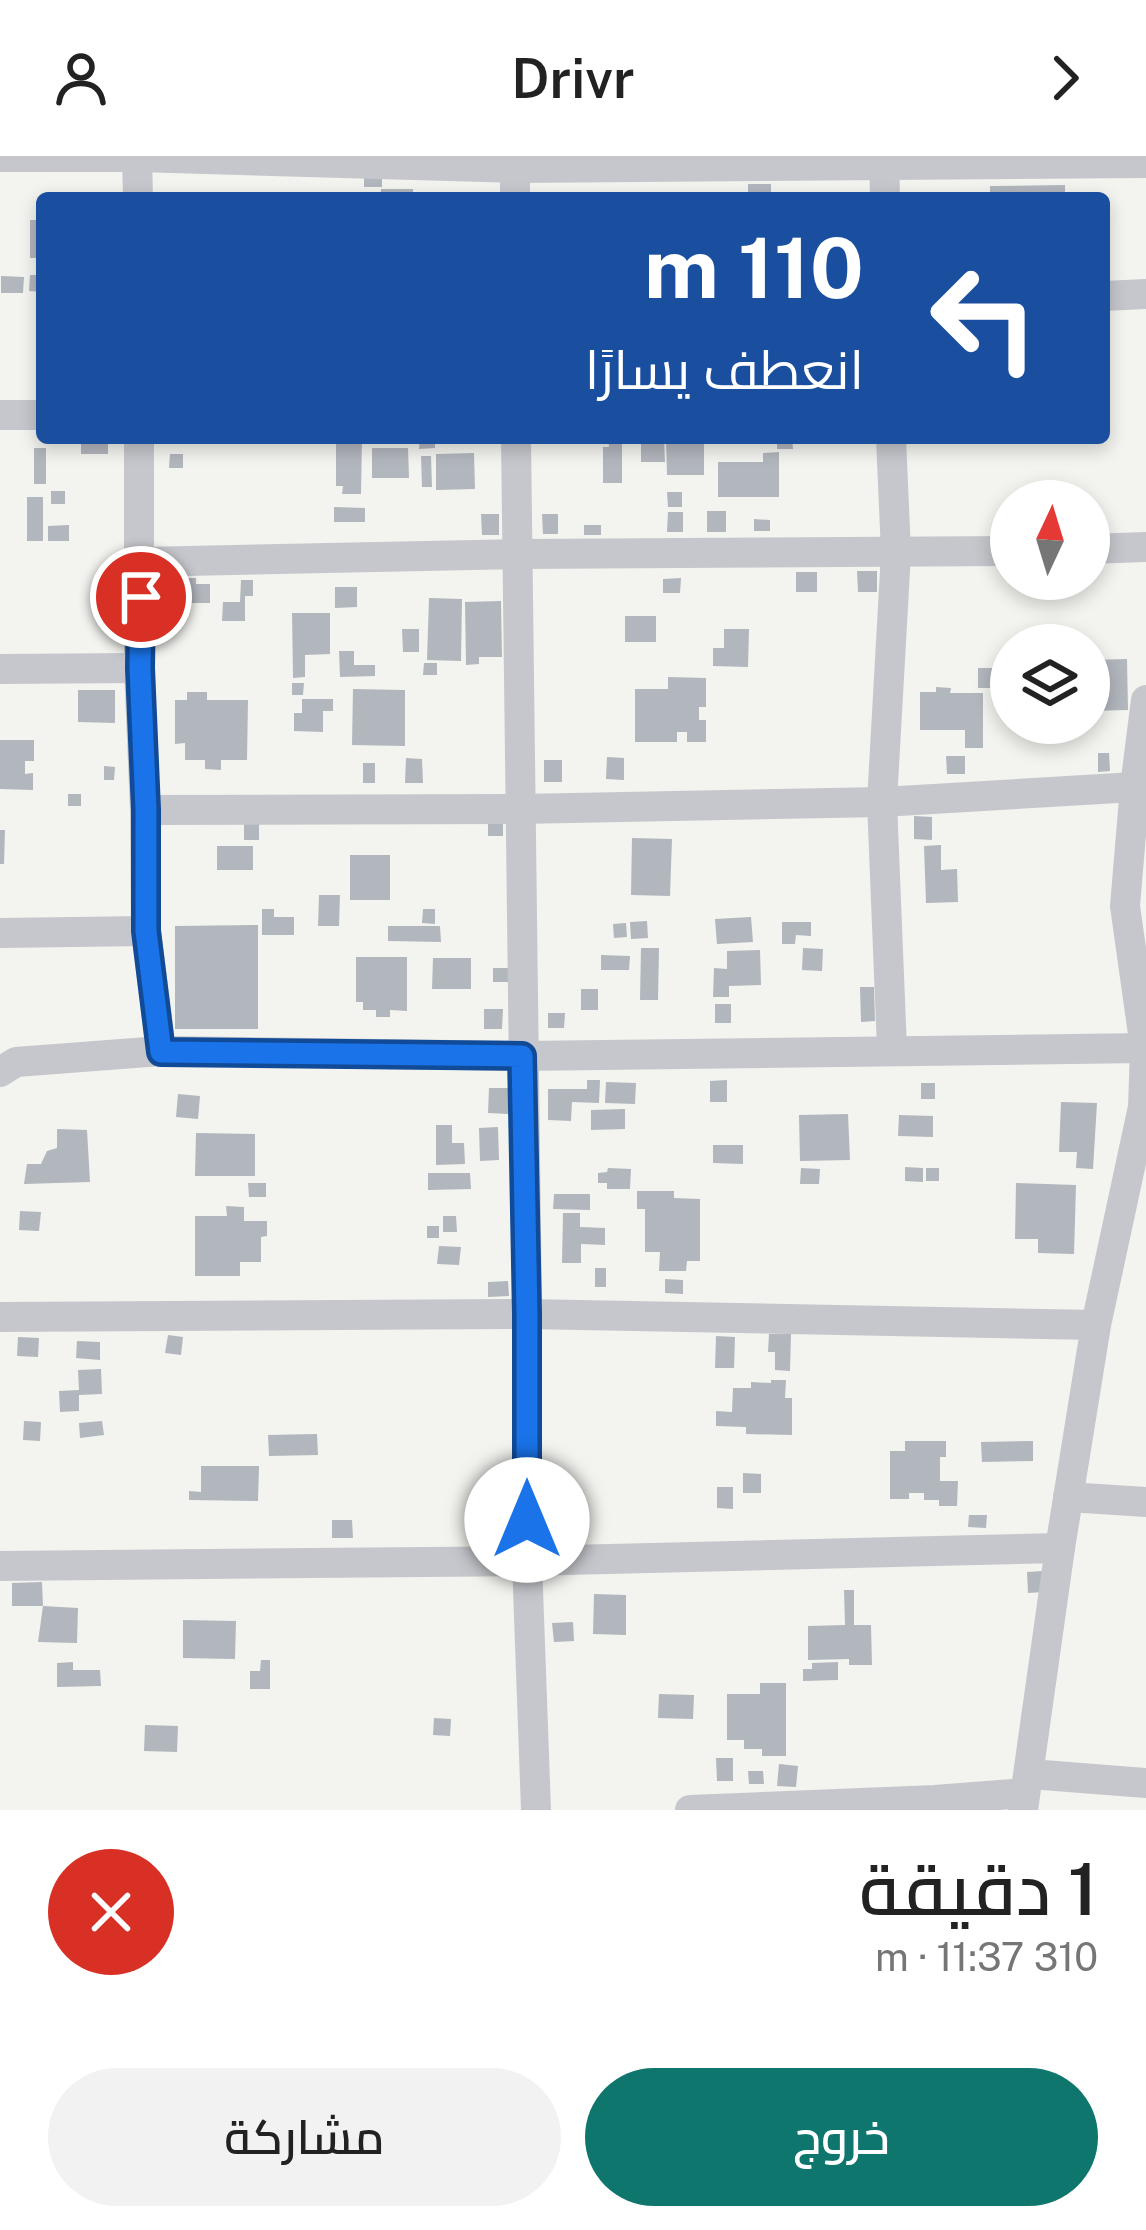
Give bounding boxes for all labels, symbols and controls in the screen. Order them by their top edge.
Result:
icon: person [48,45,114,111]
icon: forward [1032,45,1098,111]
text: Drivr [511,47,635,110]
text: 110 m [644,218,864,317]
icon: left [906,240,1062,396]
text: انعطف يسارًا [585,338,864,401]
north arrow [990,480,1110,600]
map controls [990,480,1110,744]
pin [90,546,192,648]
icon: arrive [108,564,174,630]
button: layers [990,624,1110,744]
position arrow [464,1457,590,1583]
text: 1 دقيقة [859,1847,1098,1931]
button: close [48,1849,174,1975]
text: 310 m · 11:37 [875,1934,1098,1980]
button: مشاركة [48,2068,561,2206]
button: خروج [585,2068,1098,2206]

